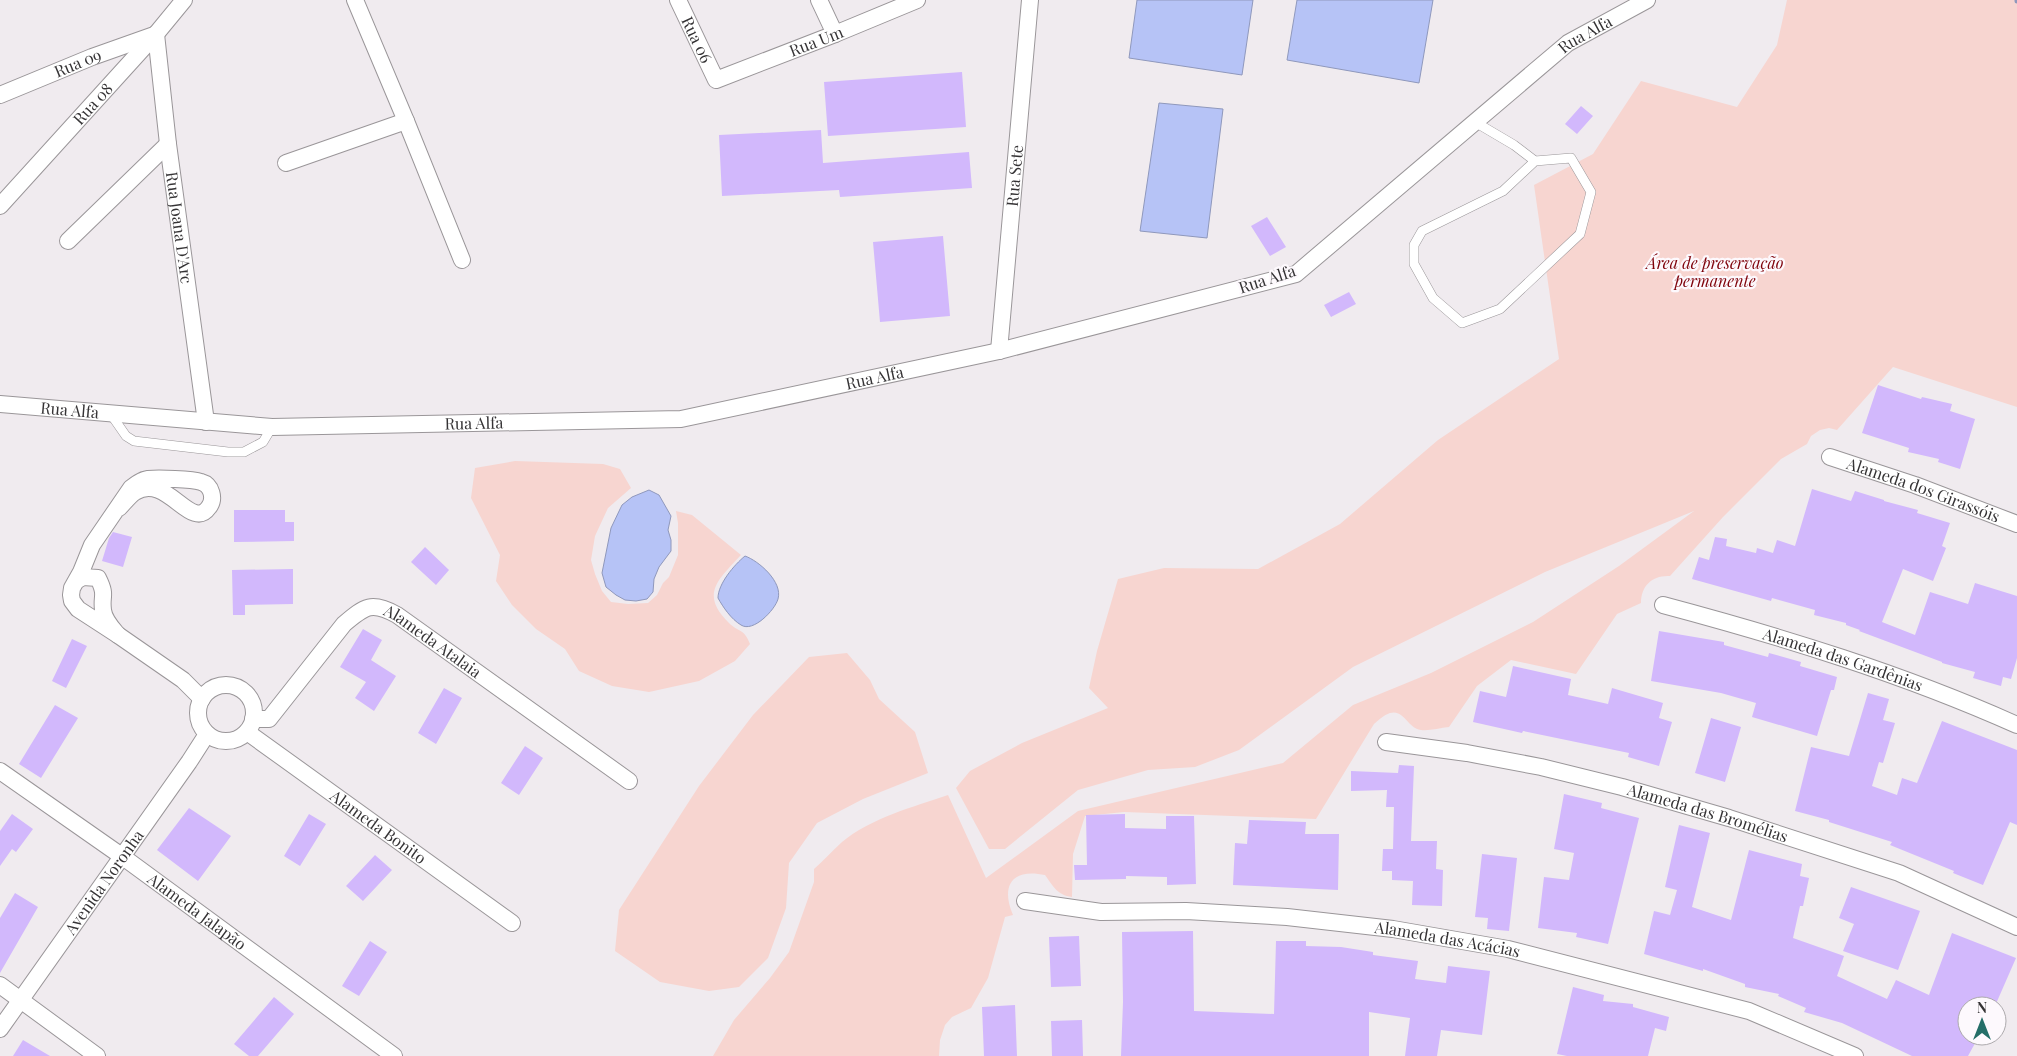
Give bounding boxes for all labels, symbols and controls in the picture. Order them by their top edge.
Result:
street label: Rua Alfa [1553,10,1615,57]
street label: Rua 06 [677,13,717,66]
street label: Rua Um [786,21,846,61]
street label: Rua 09 [51,44,104,82]
street label: Rua 08 [68,78,117,129]
street label: Rua Sete [1001,144,1027,207]
street label: Rua Joana D'Arc [162,170,198,285]
park label: Área de preservação permanente [1644,252,1784,291]
street label: Rua Alfa [1236,259,1298,298]
street label: Rua Alfa [843,361,905,394]
street label: Rua Alfa [40,396,100,422]
street label: Rua Alfa [444,411,504,434]
street label: Alameda dos Girassóis [1843,452,2003,527]
street label: Alameda Atalaia [380,599,486,682]
street label: Alameda das Gardênias [1760,622,1926,695]
street label: Alameda das Bromélias [1624,778,1791,846]
street label: Alameda Bonito [326,784,431,868]
street label: Avenida Noronha [59,825,148,939]
street label: Alameda Jalapão [143,867,251,954]
street label: Alameda das Acácias [1373,916,1523,962]
north arrow [1957,996,2007,1046]
text: N [1977,998,1987,1017]

